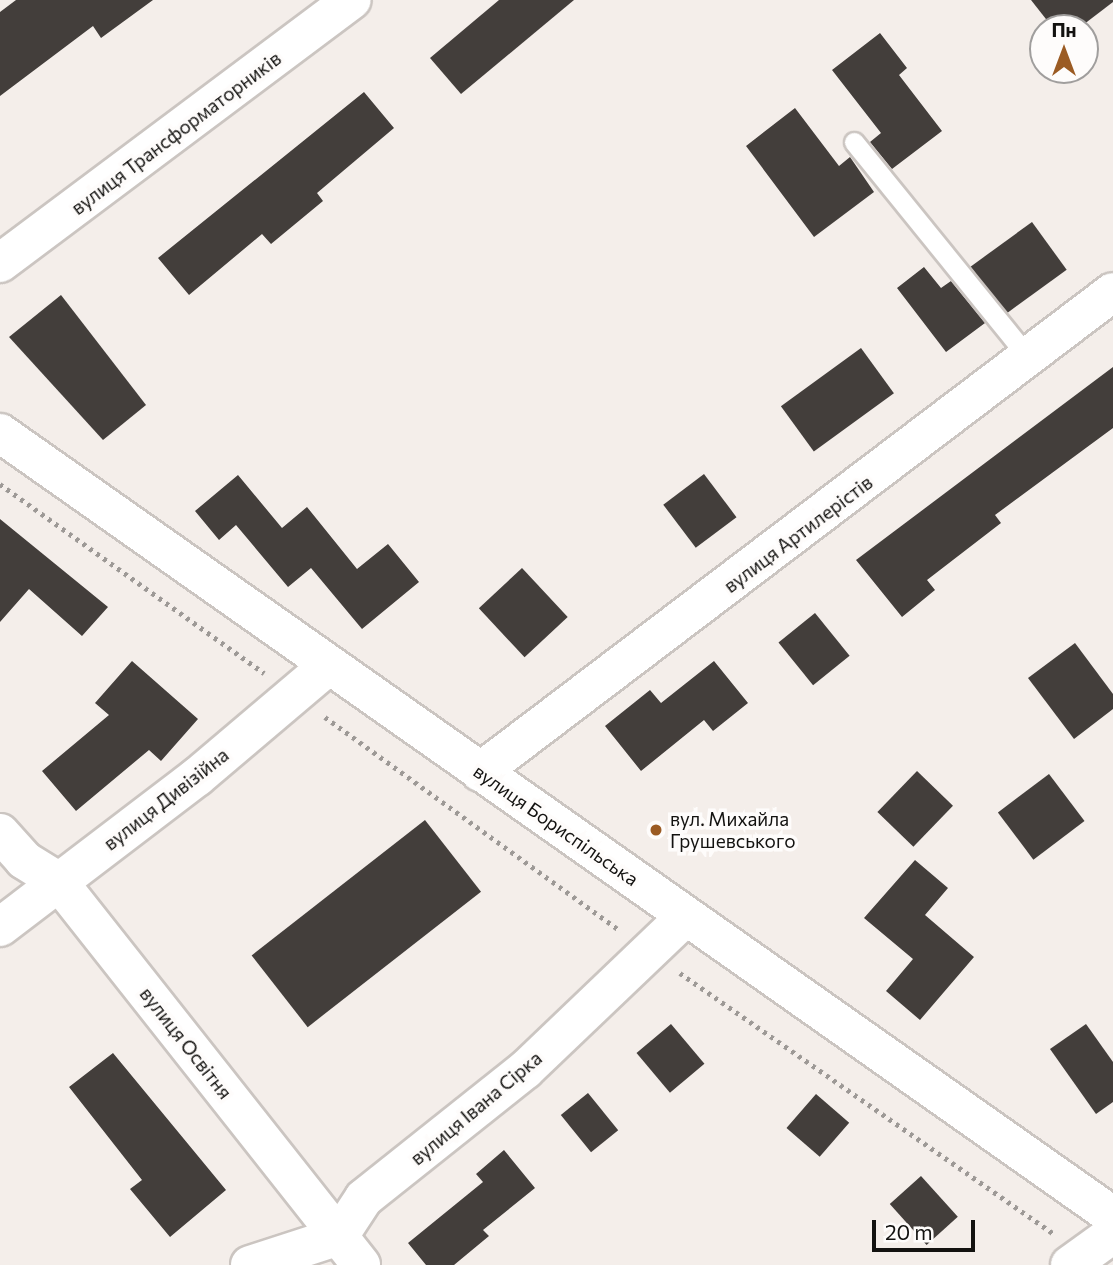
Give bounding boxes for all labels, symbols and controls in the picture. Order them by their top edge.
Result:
north arrow [1029,14,1099,84]
text: Пн [1051,18,1077,41]
street label: вулиця Трансформаторників [67,47,285,219]
street label: вулиця Артилерістів [719,471,877,597]
street label: вулиця Дивізійна [99,743,233,855]
street label: вулиця Бориспільська [469,759,643,891]
place label: вул. Михайла Грушевського [670,808,796,852]
marker: вул. Михайла Грушевського [648,822,664,838]
street label: вулиця Освітня [135,983,237,1103]
street label: вулиця Івана Сірка [406,1046,546,1170]
scale bar [875,1206,978,1250]
text: 20 m [885,1219,933,1244]

